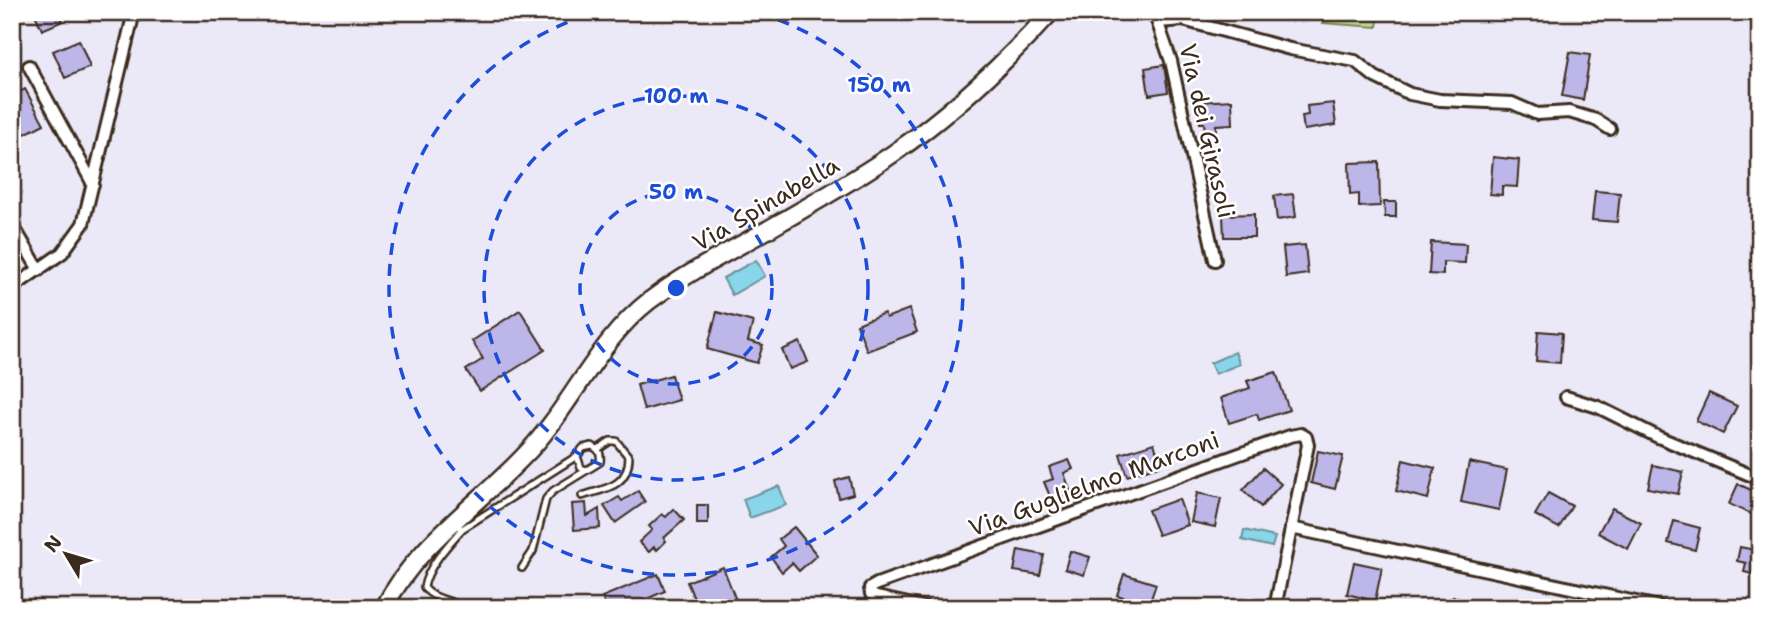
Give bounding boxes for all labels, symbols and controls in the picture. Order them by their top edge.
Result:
street label: Via dei Girasoli [1171,41,1243,221]
text: 150 m [847,71,911,99]
text: 100 m [644,82,708,110]
street label: Via Spinabella [687,149,845,259]
text: 50 m [649,178,703,206]
centre of rings [664,276,688,300]
street label: Via Guglielmo Marconi [964,424,1224,544]
north arrow [32,518,102,588]
text: N [39,530,67,557]

